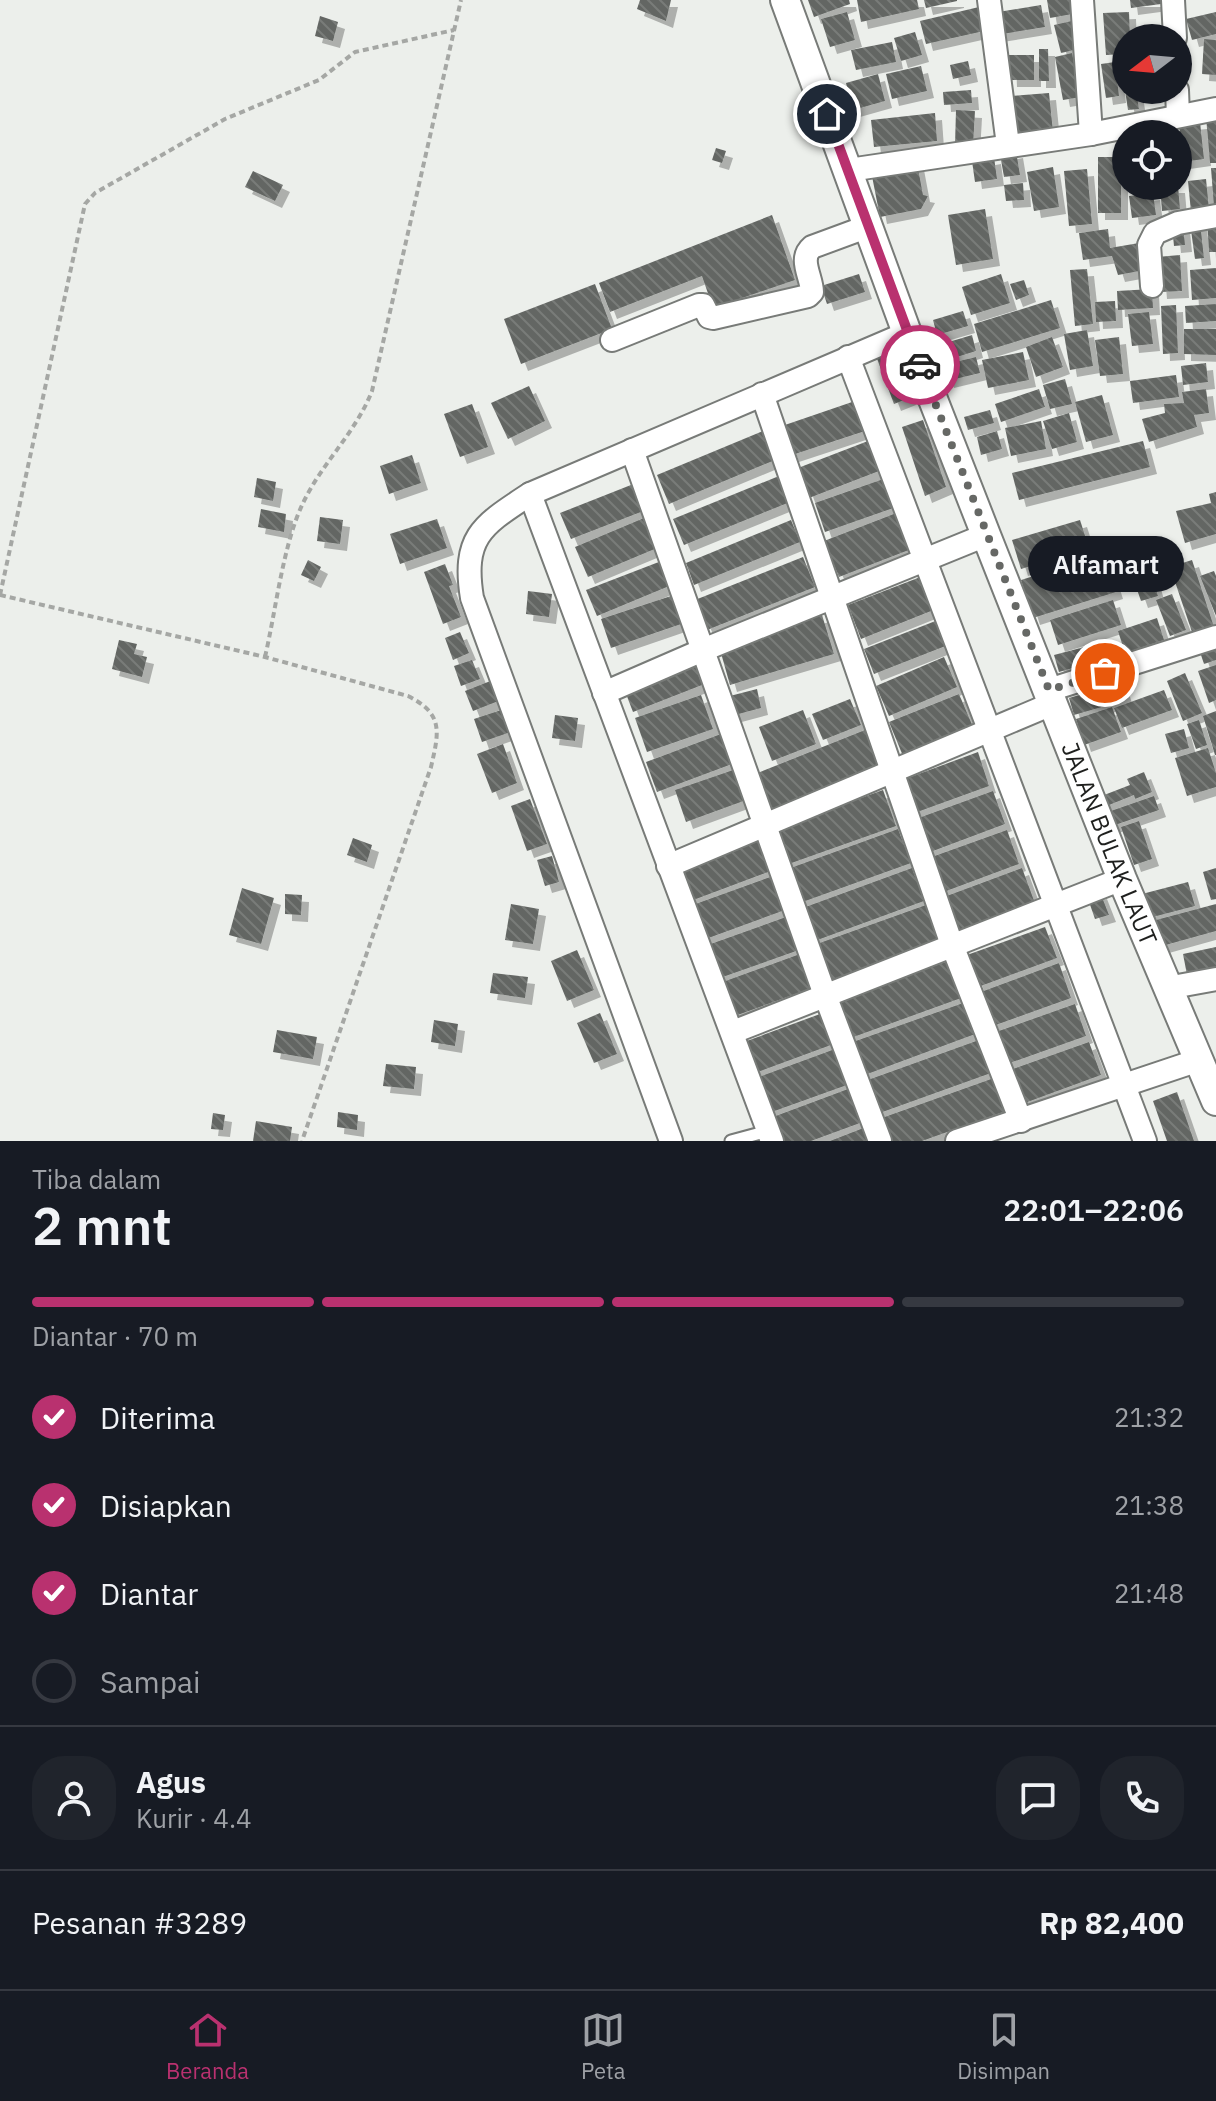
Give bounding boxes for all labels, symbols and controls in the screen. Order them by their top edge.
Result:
north arrow [1112,24,1192,104]
map controls [1112,24,1192,200]
pin [793,80,861,148]
icon: home [805,92,849,136]
button: locate [1112,120,1192,200]
courier [880,325,960,405]
icon: car [898,343,942,387]
callout: Alfamart [1027,537,1183,593]
text: Alfamart [1053,547,1159,581]
pin [1071,639,1139,707]
icon: bag [1083,651,1127,695]
street label: JALAN BULAK LAUT [1055,737,1165,950]
text: Tiba dalam [32,1162,161,1196]
text: 22:01–22:06 [1003,1190,1184,1229]
text: 2 mnt [32,1192,172,1259]
text: Diantar · 70 m [32,1319,198,1353]
icon: check [32,1395,76,1439]
text: Diterima [100,1398,215,1437]
text: 21:32 [1114,1400,1184,1434]
icon: check [32,1483,76,1527]
text: Disiapkan [100,1486,232,1525]
text: 21:38 [1114,1488,1184,1522]
icon: check [32,1571,76,1615]
text: Diantar [100,1574,198,1613]
text: 21:48 [1114,1576,1184,1610]
text: Sampai [100,1662,201,1701]
button: person [32,1756,116,1840]
button: chat [996,1756,1080,1840]
button: phone [1100,1756,1184,1840]
text: Agus [136,1762,206,1801]
text: Kurir · 4.4 [136,1801,252,1835]
text: Pesanan #3289 [32,1903,247,1942]
text: Rp 82,400 [1039,1903,1184,1942]
tab: Beranda [166,2008,249,2085]
tab: Peta [581,2008,625,2085]
tab: Disimpan [957,2008,1050,2085]

